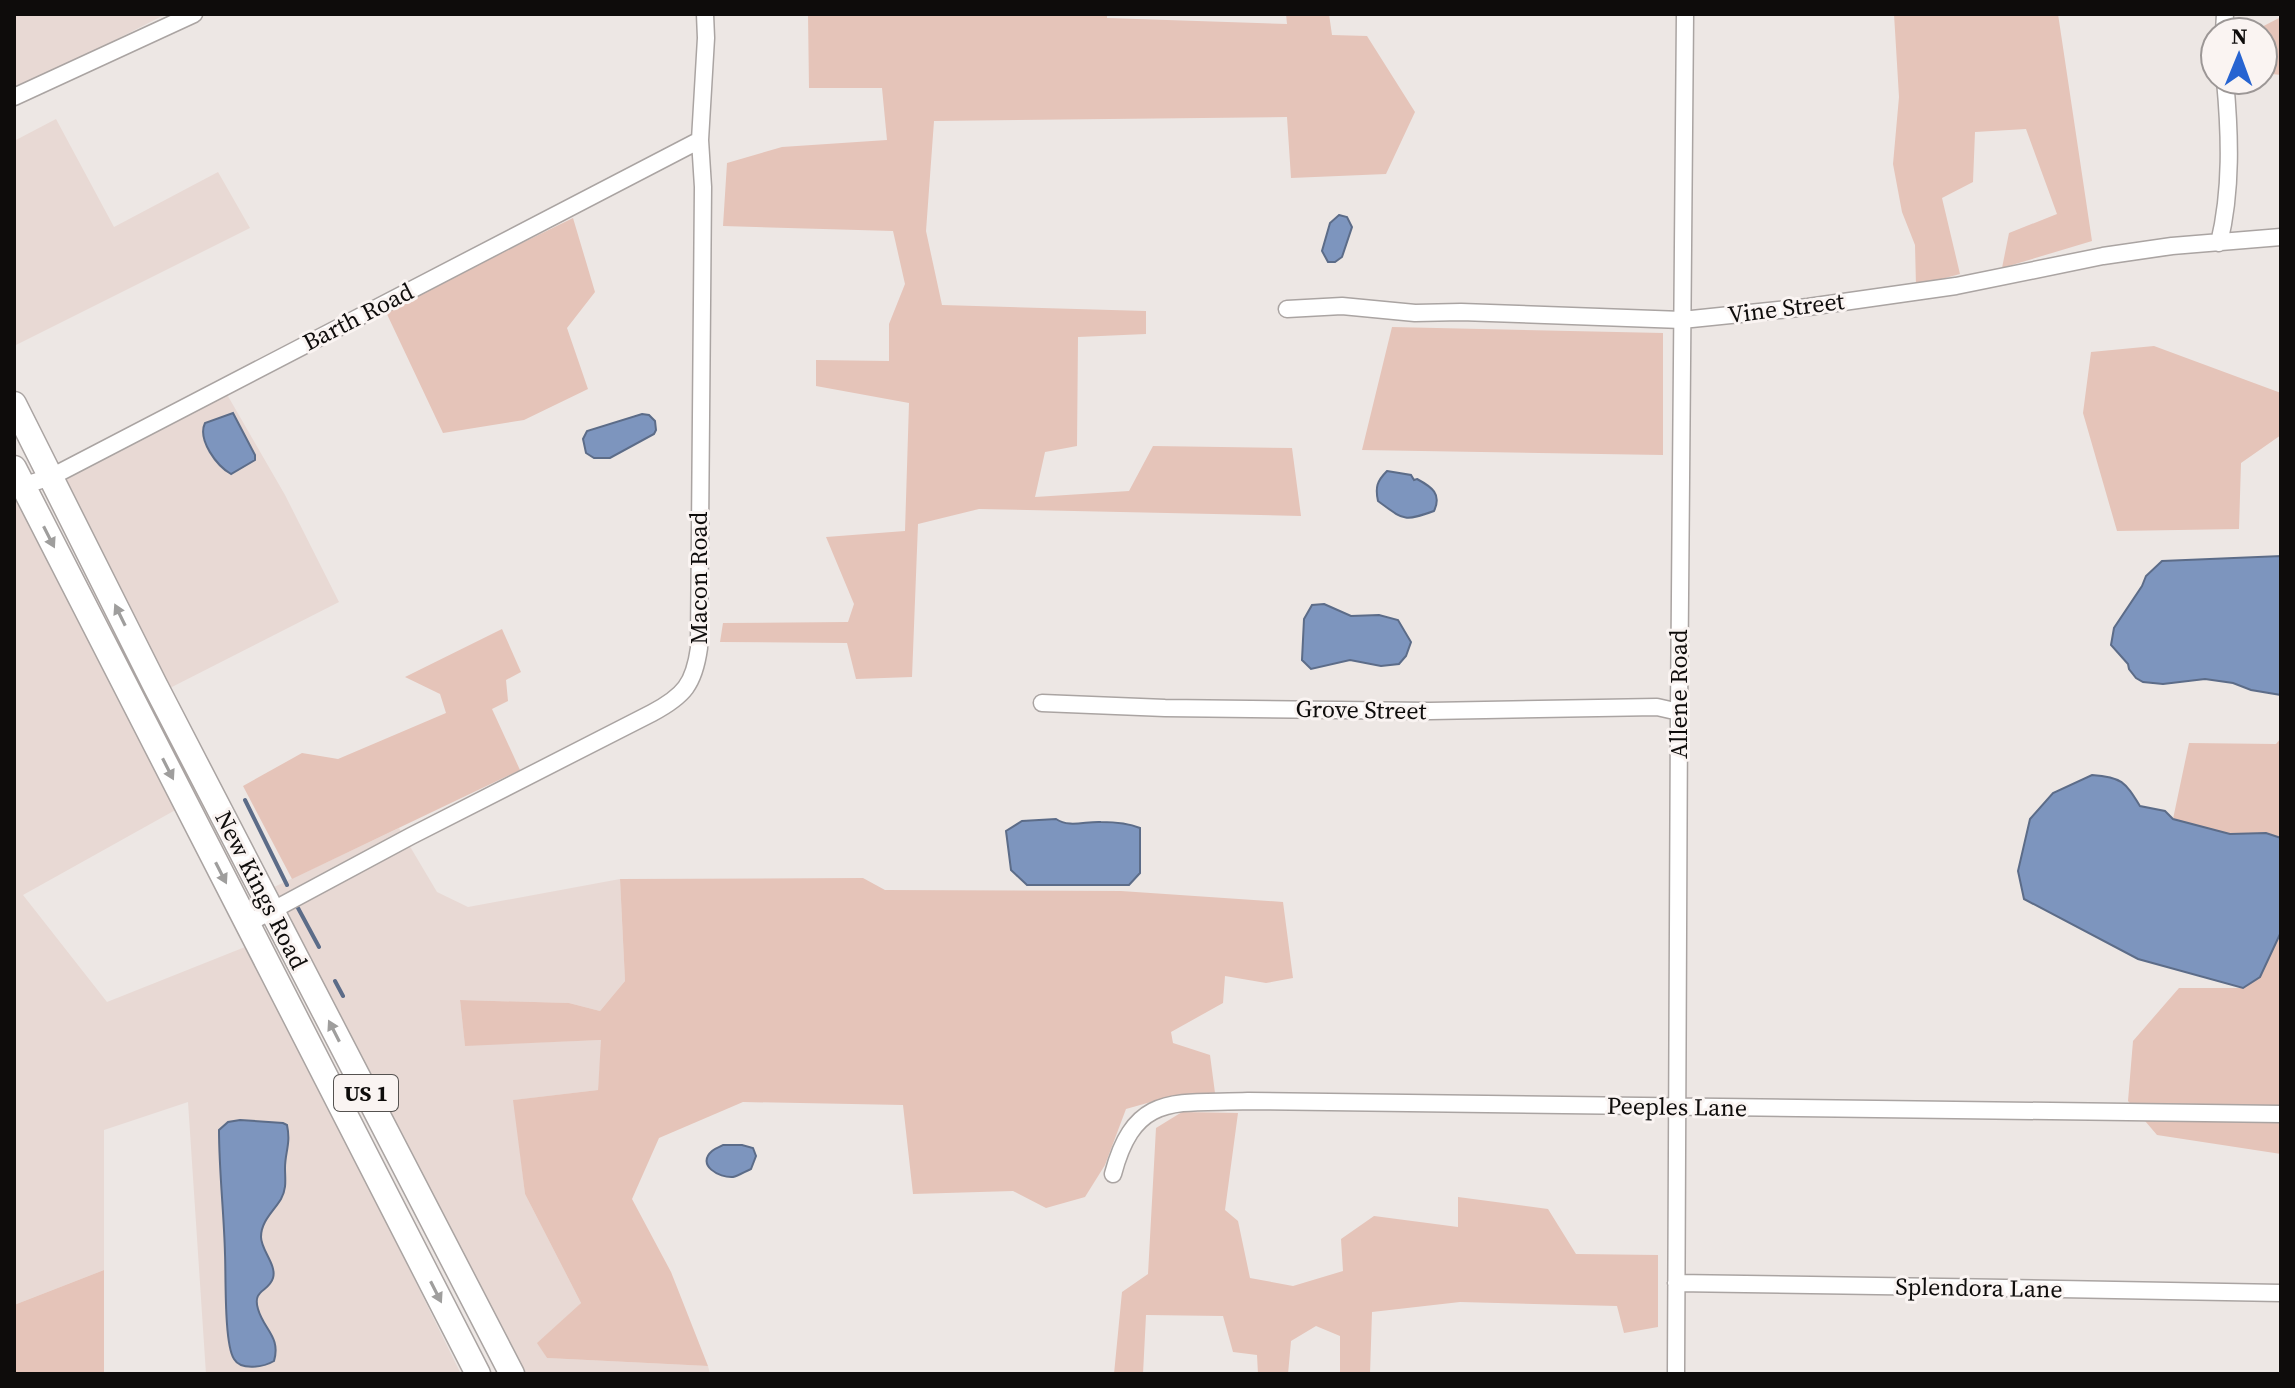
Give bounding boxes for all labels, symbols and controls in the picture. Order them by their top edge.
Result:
north arrow [2199,16,2279,96]
text: N [2231,21,2248,51]
street label: Barth Road [297,274,419,358]
street label: Vine Street [1726,284,1846,331]
street label: Macon Road [682,511,715,644]
one-way arrow [43,526,56,549]
one-way arrow [114,604,127,627]
street label: Allene Road [1662,629,1695,759]
street label: Grove Street [1295,692,1427,727]
one-way arrow [160,758,174,780]
street label: New Kings Road [207,805,316,975]
one-way arrow [215,862,228,885]
one-way arrow [328,1020,341,1043]
road number: US 1 [334,1075,398,1111]
street label: Peeples Lane [1607,1089,1747,1124]
street label: Splendora Lane [1895,1270,2063,1305]
one-way arrow [429,1281,442,1304]

